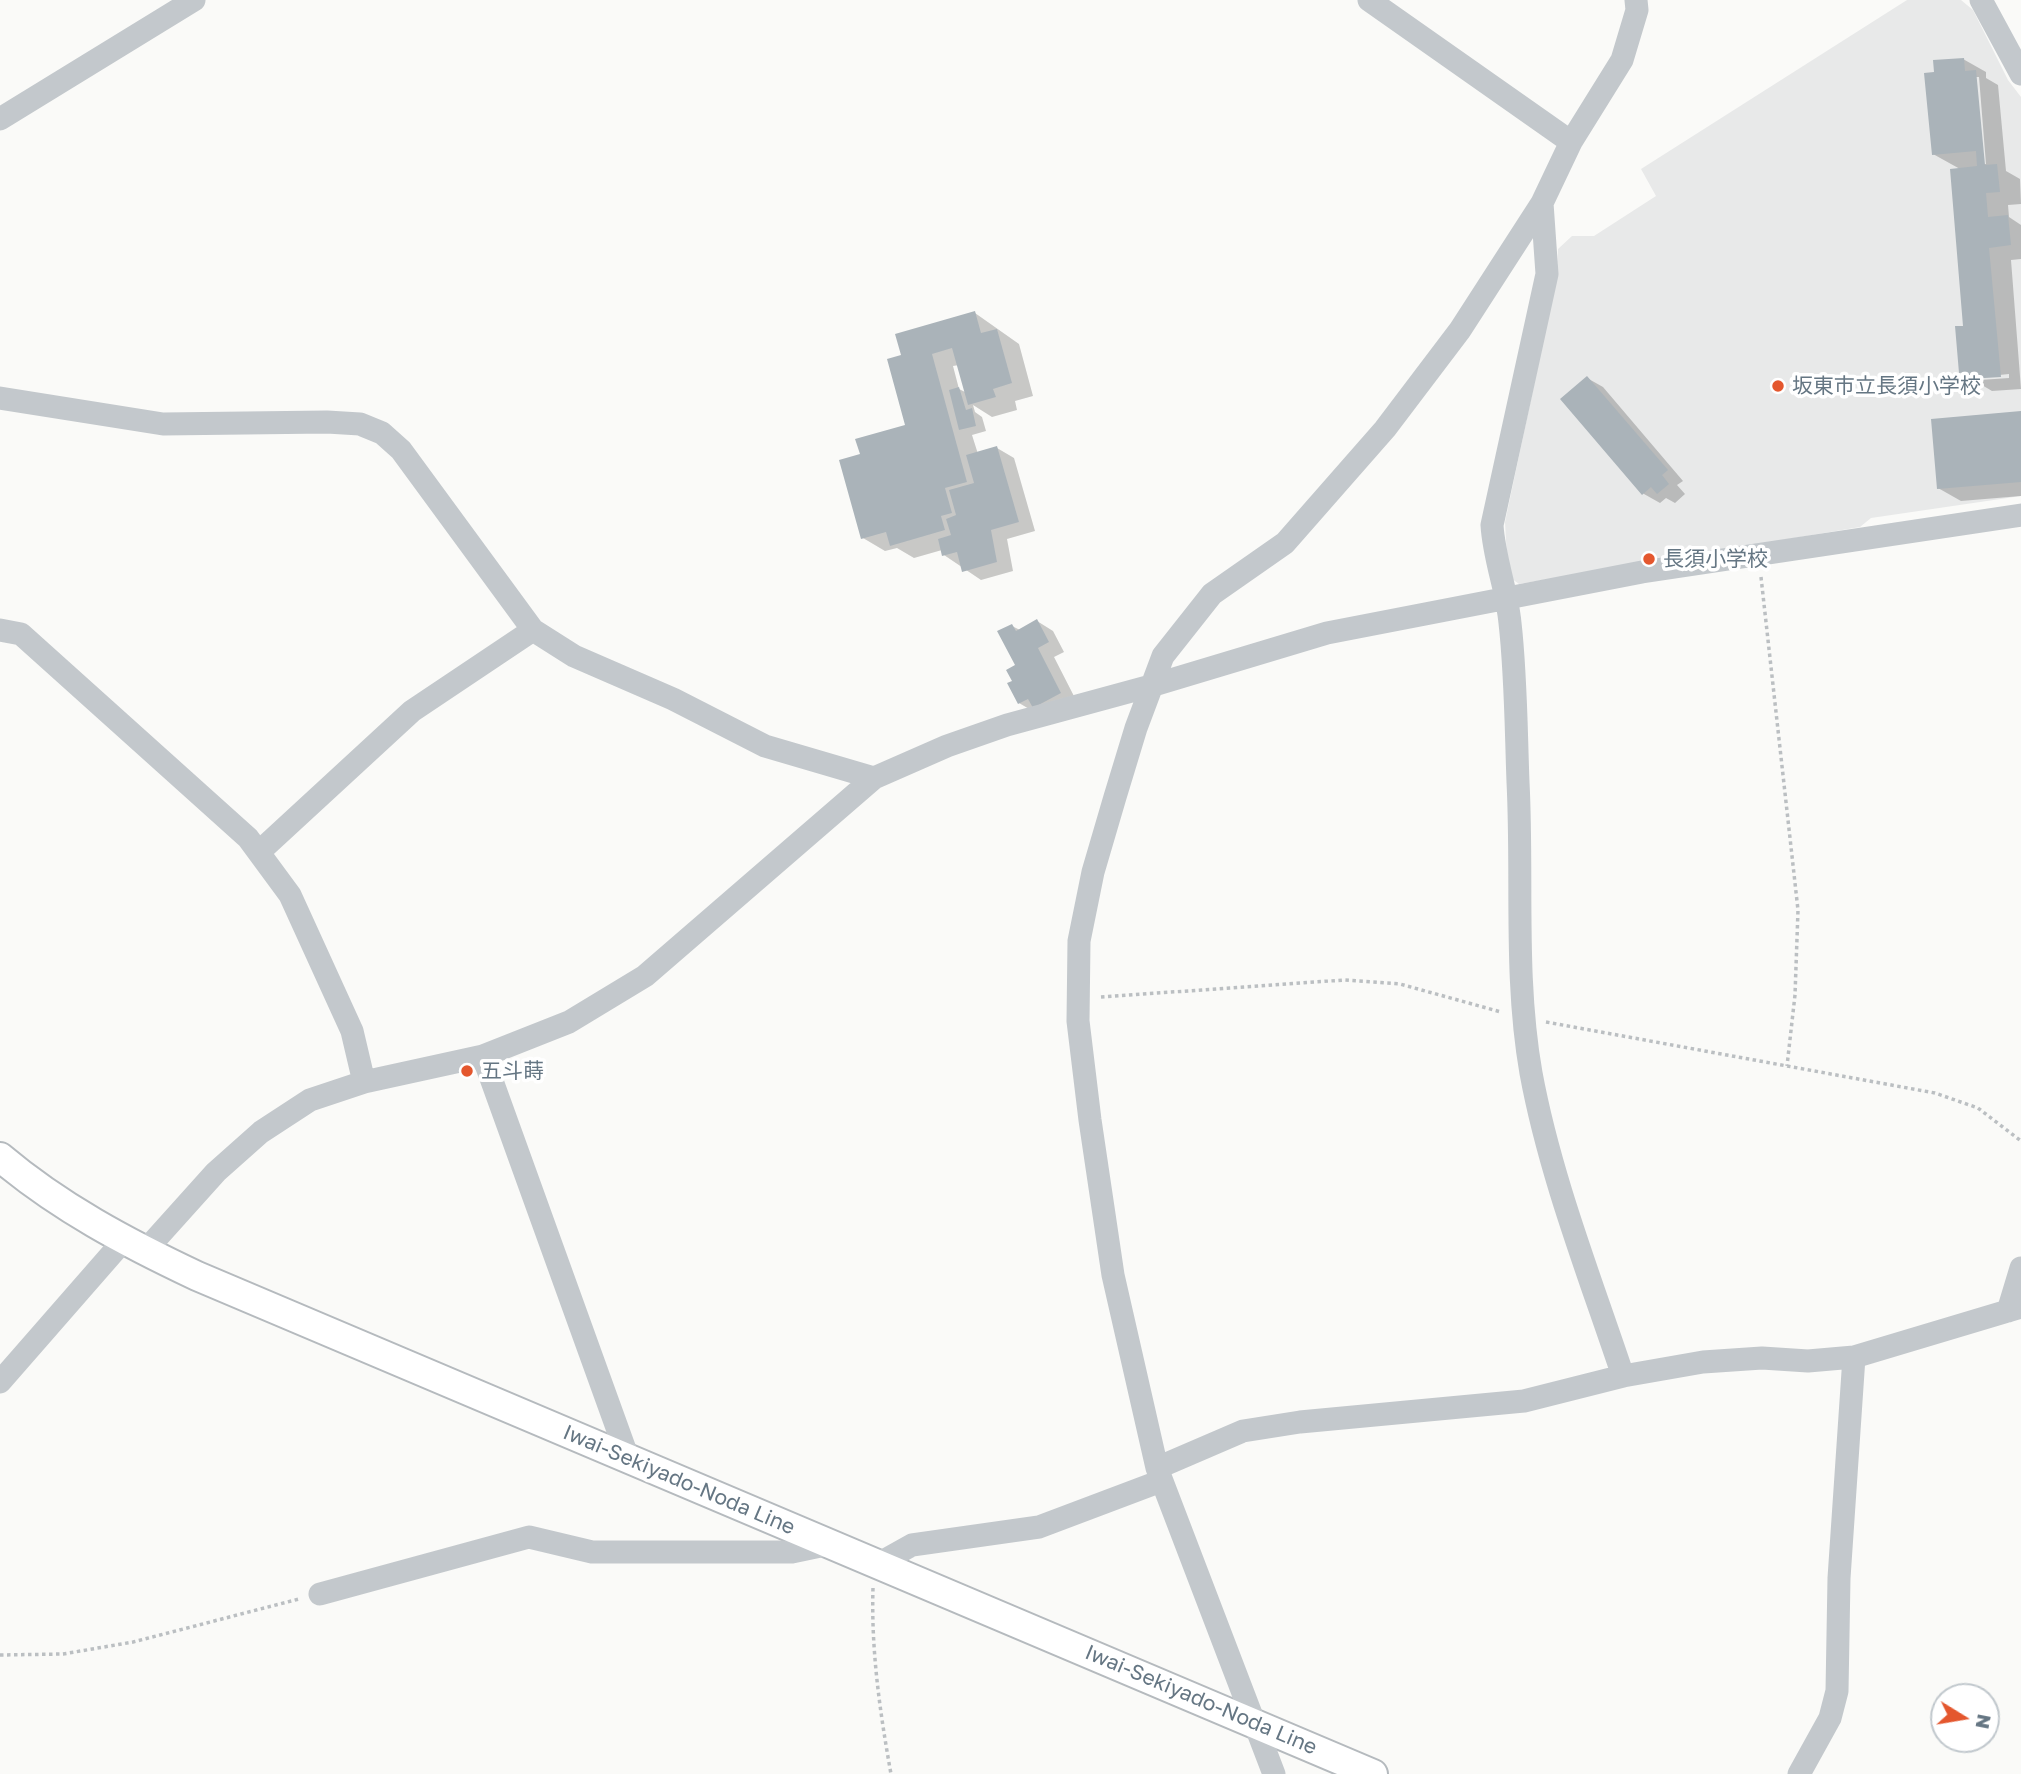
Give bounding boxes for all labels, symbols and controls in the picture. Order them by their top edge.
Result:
place label: 坂東市立長須小学校 [1792,373,1981,399]
marker: 坂東市立長須小学校 [1770,378,1786,394]
place label: 長須小学校 [1663,546,1768,572]
marker: 長須小学校 [1641,551,1657,567]
place label: 五斗蒔 [481,1058,544,1084]
marker: 五斗蒔 [459,1063,475,1079]
street label: Iwai-Sekiyado-Noda Line [559,1420,799,1540]
street label: Iwai-Sekiyado-Noda Line [1081,1640,1321,1760]
north arrow [1930,1683,2000,1753]
text: N [1971,1712,1997,1731]

